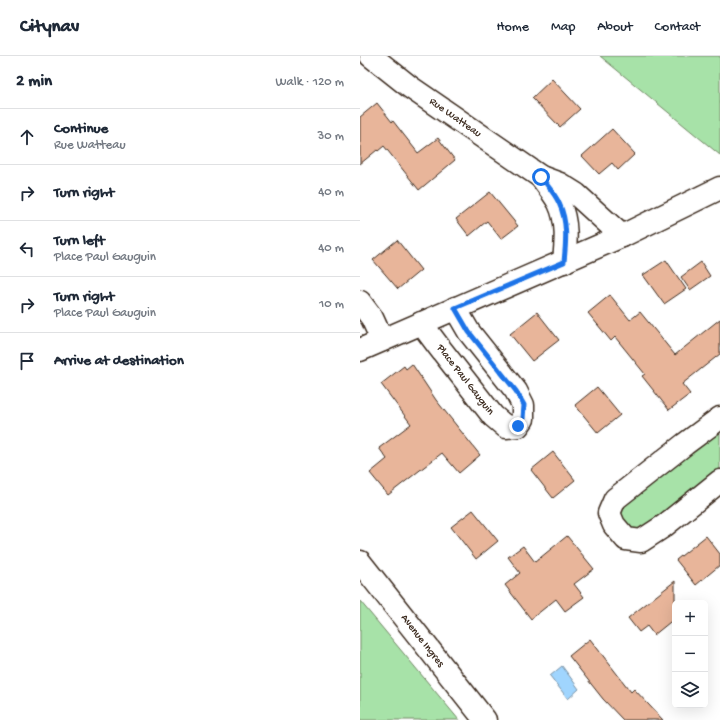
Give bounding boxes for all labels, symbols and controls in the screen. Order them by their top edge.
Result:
text: Citynav [20,16,79,39]
text: Home [497,19,529,36]
text: Map [551,19,575,36]
text: About [597,19,633,36]
text: Contact [655,19,700,36]
text: 2 min [16,72,52,92]
text: Walk · 120 m [276,75,344,90]
street label: Rue Watteau [427,96,483,140]
text: Continue [54,120,108,138]
icon: ahead [16,126,38,148]
text: 30 m [318,129,344,144]
text: Rue Watteau [54,138,126,153]
route start [532,168,550,186]
icon: right [16,182,38,204]
text: Turn right [54,184,114,202]
text: 40 m [318,185,344,200]
text: Turn left [54,232,105,250]
icon: left [16,238,38,260]
text: 40 m [318,241,344,256]
text: Place Paul Gauguin [54,250,156,265]
text: Turn right [54,288,114,306]
icon: right [16,294,38,316]
text: 10 m [319,297,344,312]
text: Place Paul Gauguin [54,306,156,321]
street label: Place Paul Gauguin [433,342,497,418]
icon: arrive [16,350,38,372]
text: Arrive at destination [54,352,184,370]
route end [509,417,527,435]
map controls [672,600,708,708]
button: + [672,600,708,636]
street label: Avenue Ingres [398,612,447,670]
button: − [672,636,708,672]
button: layers [672,672,708,708]

